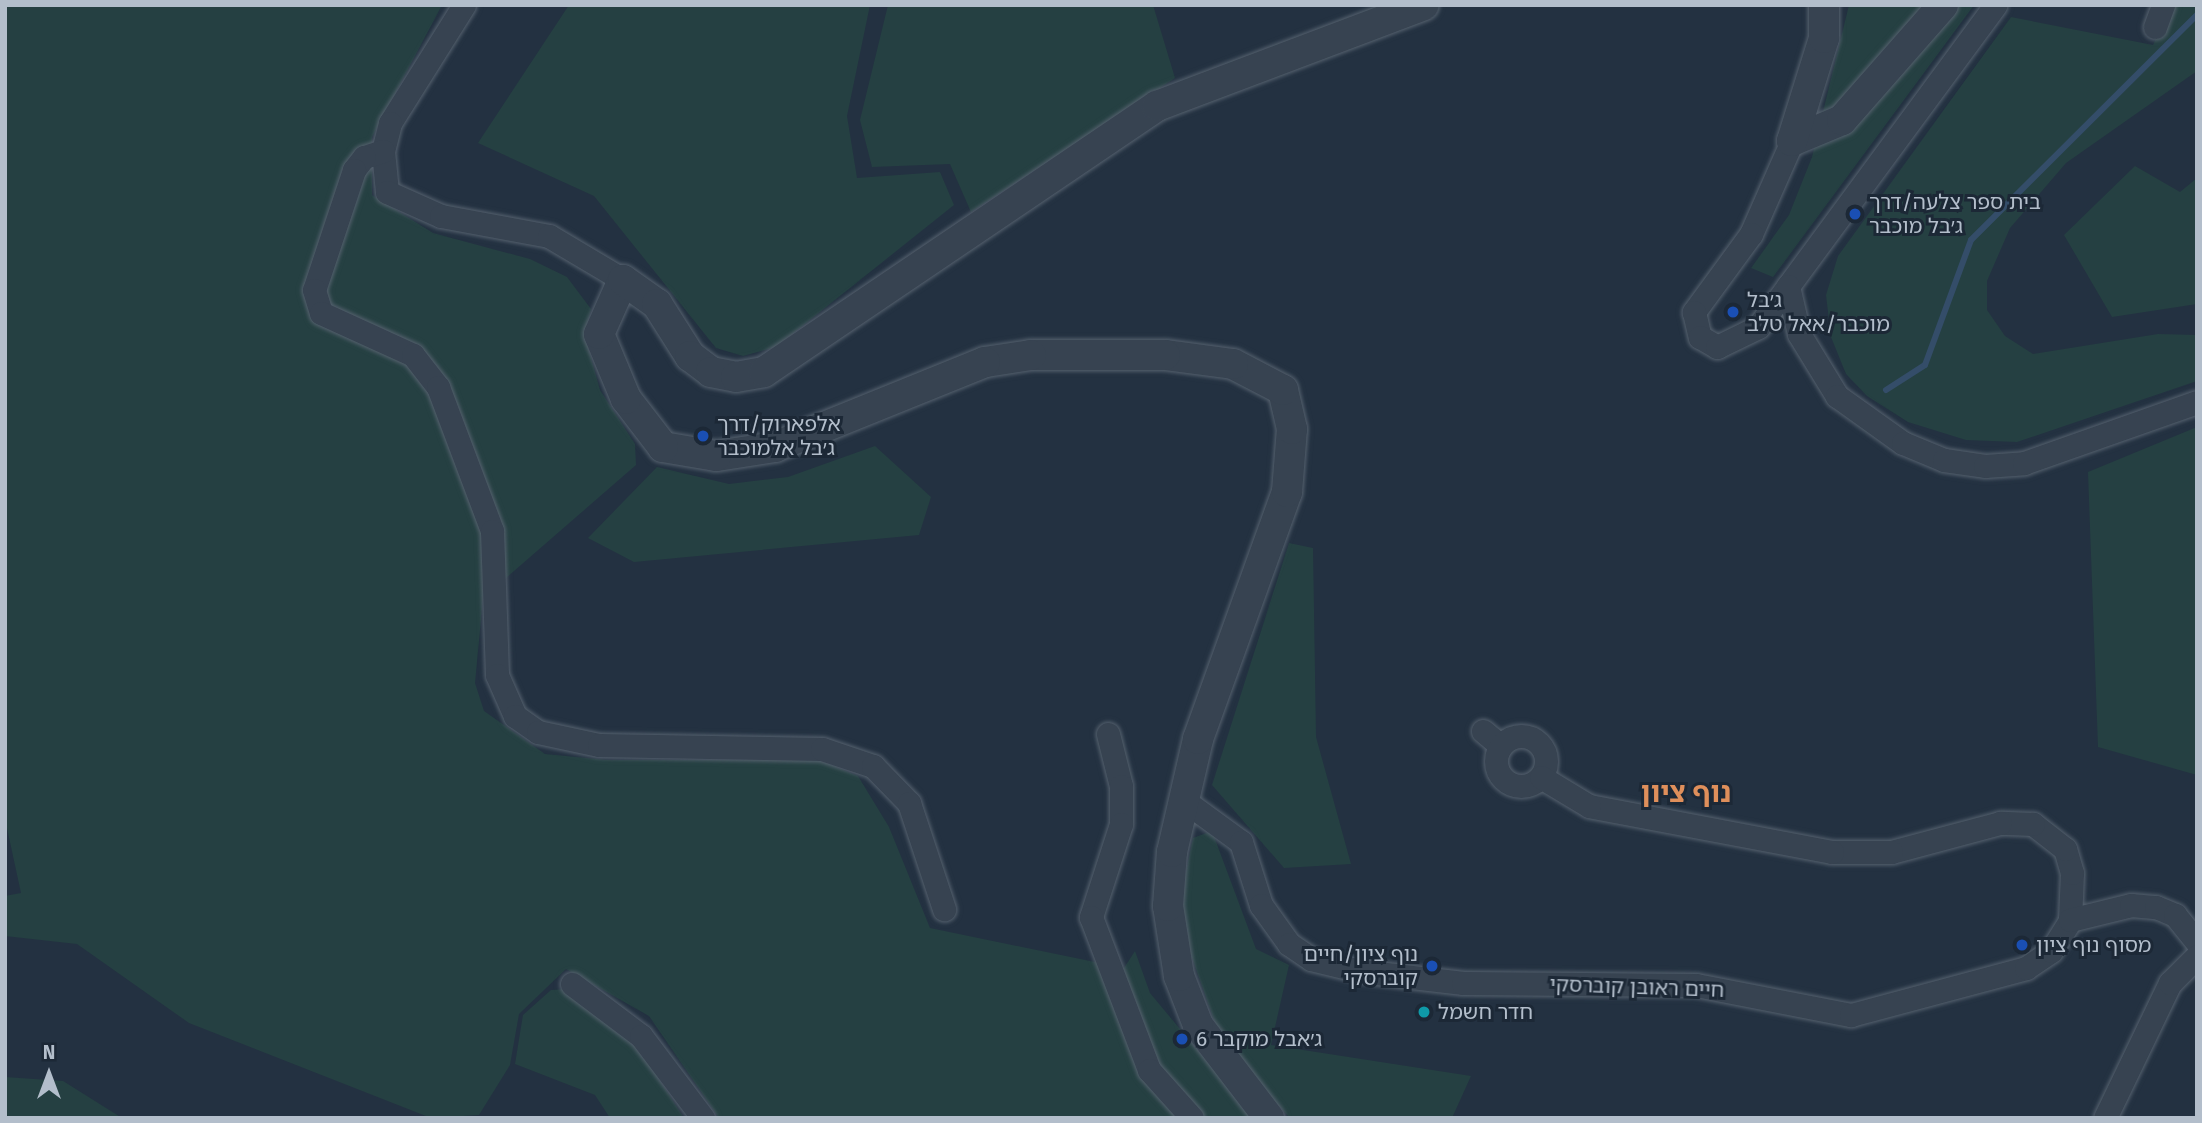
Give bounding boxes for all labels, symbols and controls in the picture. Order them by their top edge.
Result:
place label: בית ספר צלעה/דרך ג׳בל מוכבר [1869,189,2041,239]
marker: בית ספר צלעה/דרך ג׳בל מוכבר [1847,206,1863,222]
place label: ג׳בל מוכבר/אאל טלב [1747,287,1890,337]
marker: ג׳בל מוכבר/אאל טלב [1725,304,1741,320]
place label: אלפארוק/דרך ג׳בל אלמוכבר [717,411,841,461]
marker: אלפארוק/דרך ג׳בל אלמוכבר [695,428,711,444]
district label: נוף ציון [1641,776,1731,810]
place label: מסוף נוף ציון [2036,932,2151,958]
marker: מסוף נוף ציון [2014,937,2030,953]
place label: נוף ציון/חיים קוברסקי [1304,941,1418,991]
marker: נוף ציון/חיים קוברסקי [1424,958,1440,974]
street label: חיים ראובן קוברסקי [1549,971,1725,1003]
place label: חדר חשמל [1438,999,1533,1025]
marker: חדר חשמל [1416,1004,1432,1020]
place label: ג׳אבל מוקבר 6 [1196,1026,1322,1052]
marker: ג׳אבל מוקבר 6 [1174,1031,1190,1047]
north arrow [14,1039,84,1109]
text: N [43,1041,55,1064]

